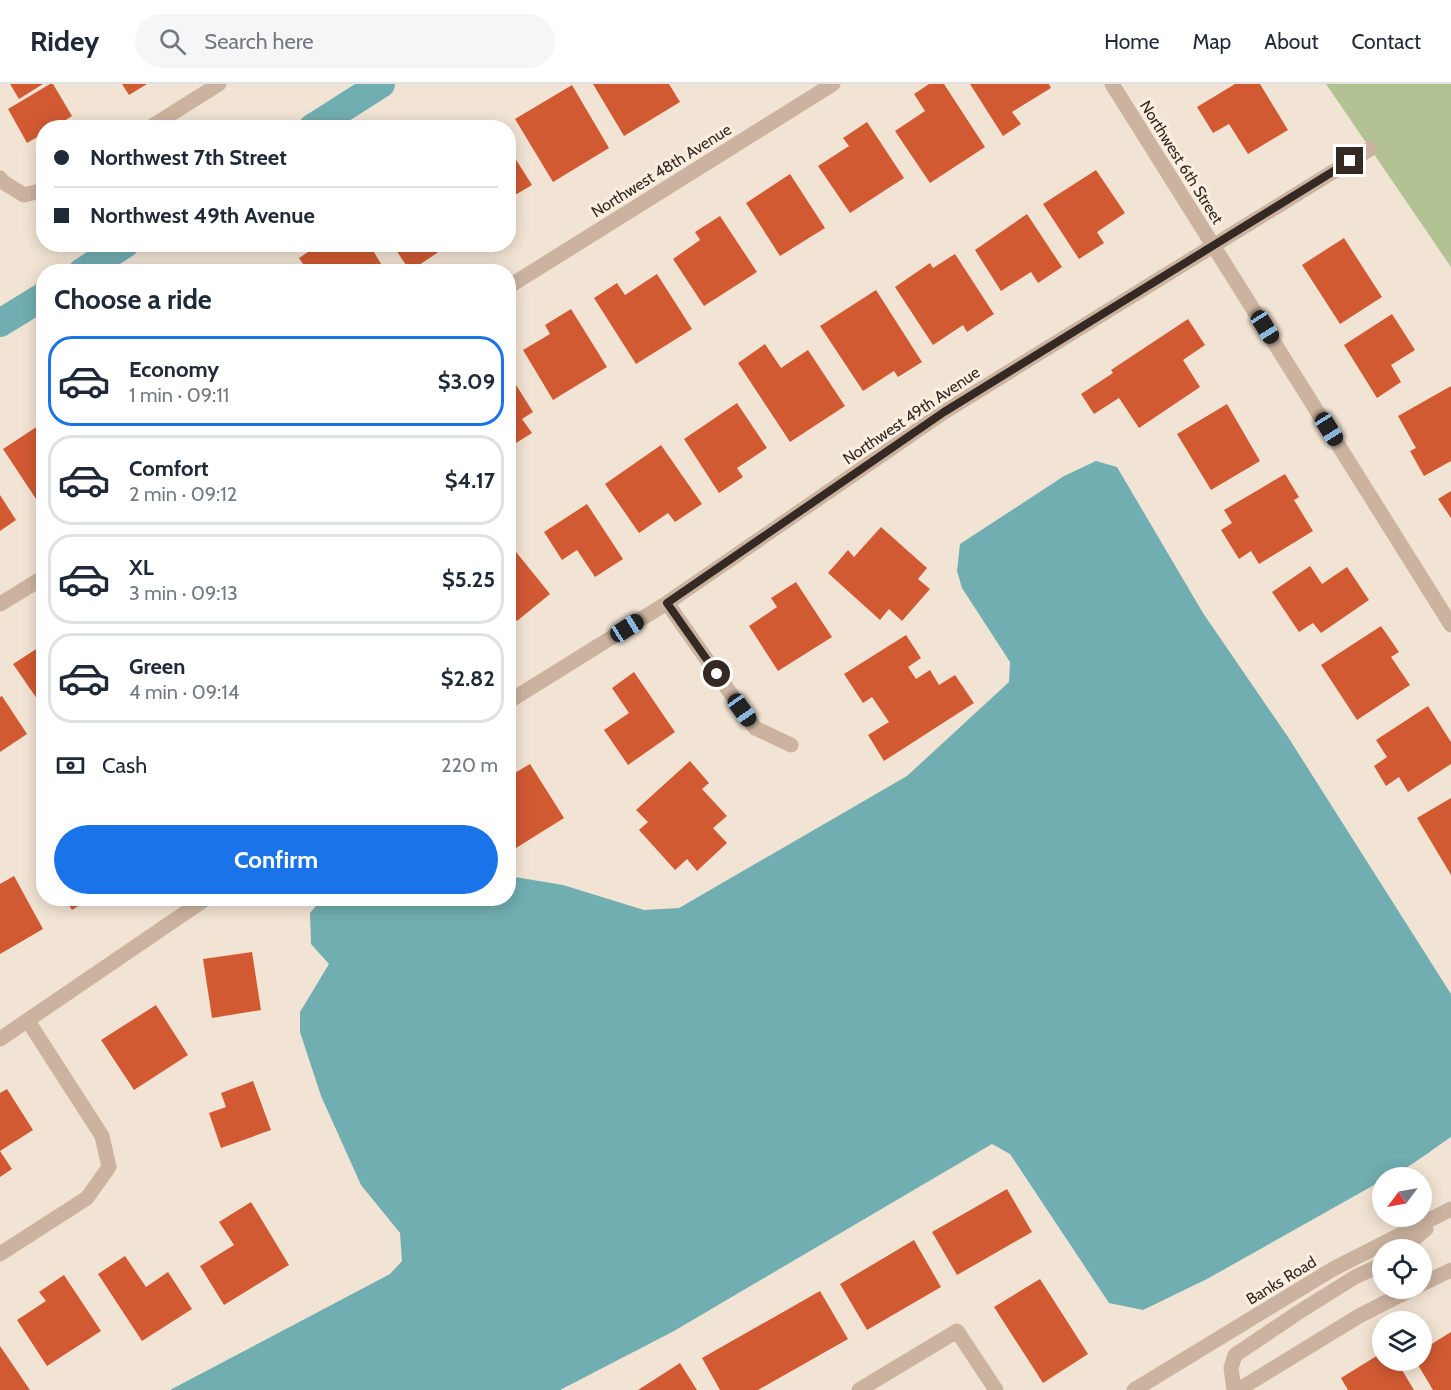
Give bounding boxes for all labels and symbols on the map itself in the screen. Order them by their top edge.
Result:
street label: Northwest 6th Street [1136,97,1228,228]
street label: Northwest 48th Avenue [588,120,735,221]
route end [1336,147,1363,174]
car [1248,307,1282,347]
street label: Northwest 49th Avenue [839,363,983,468]
car [1312,409,1346,449]
car [607,611,647,645]
route start [703,660,730,687]
car [724,690,760,730]
north arrow [1372,1167,1432,1227]
street label: Banks Road [1243,1252,1320,1309]

